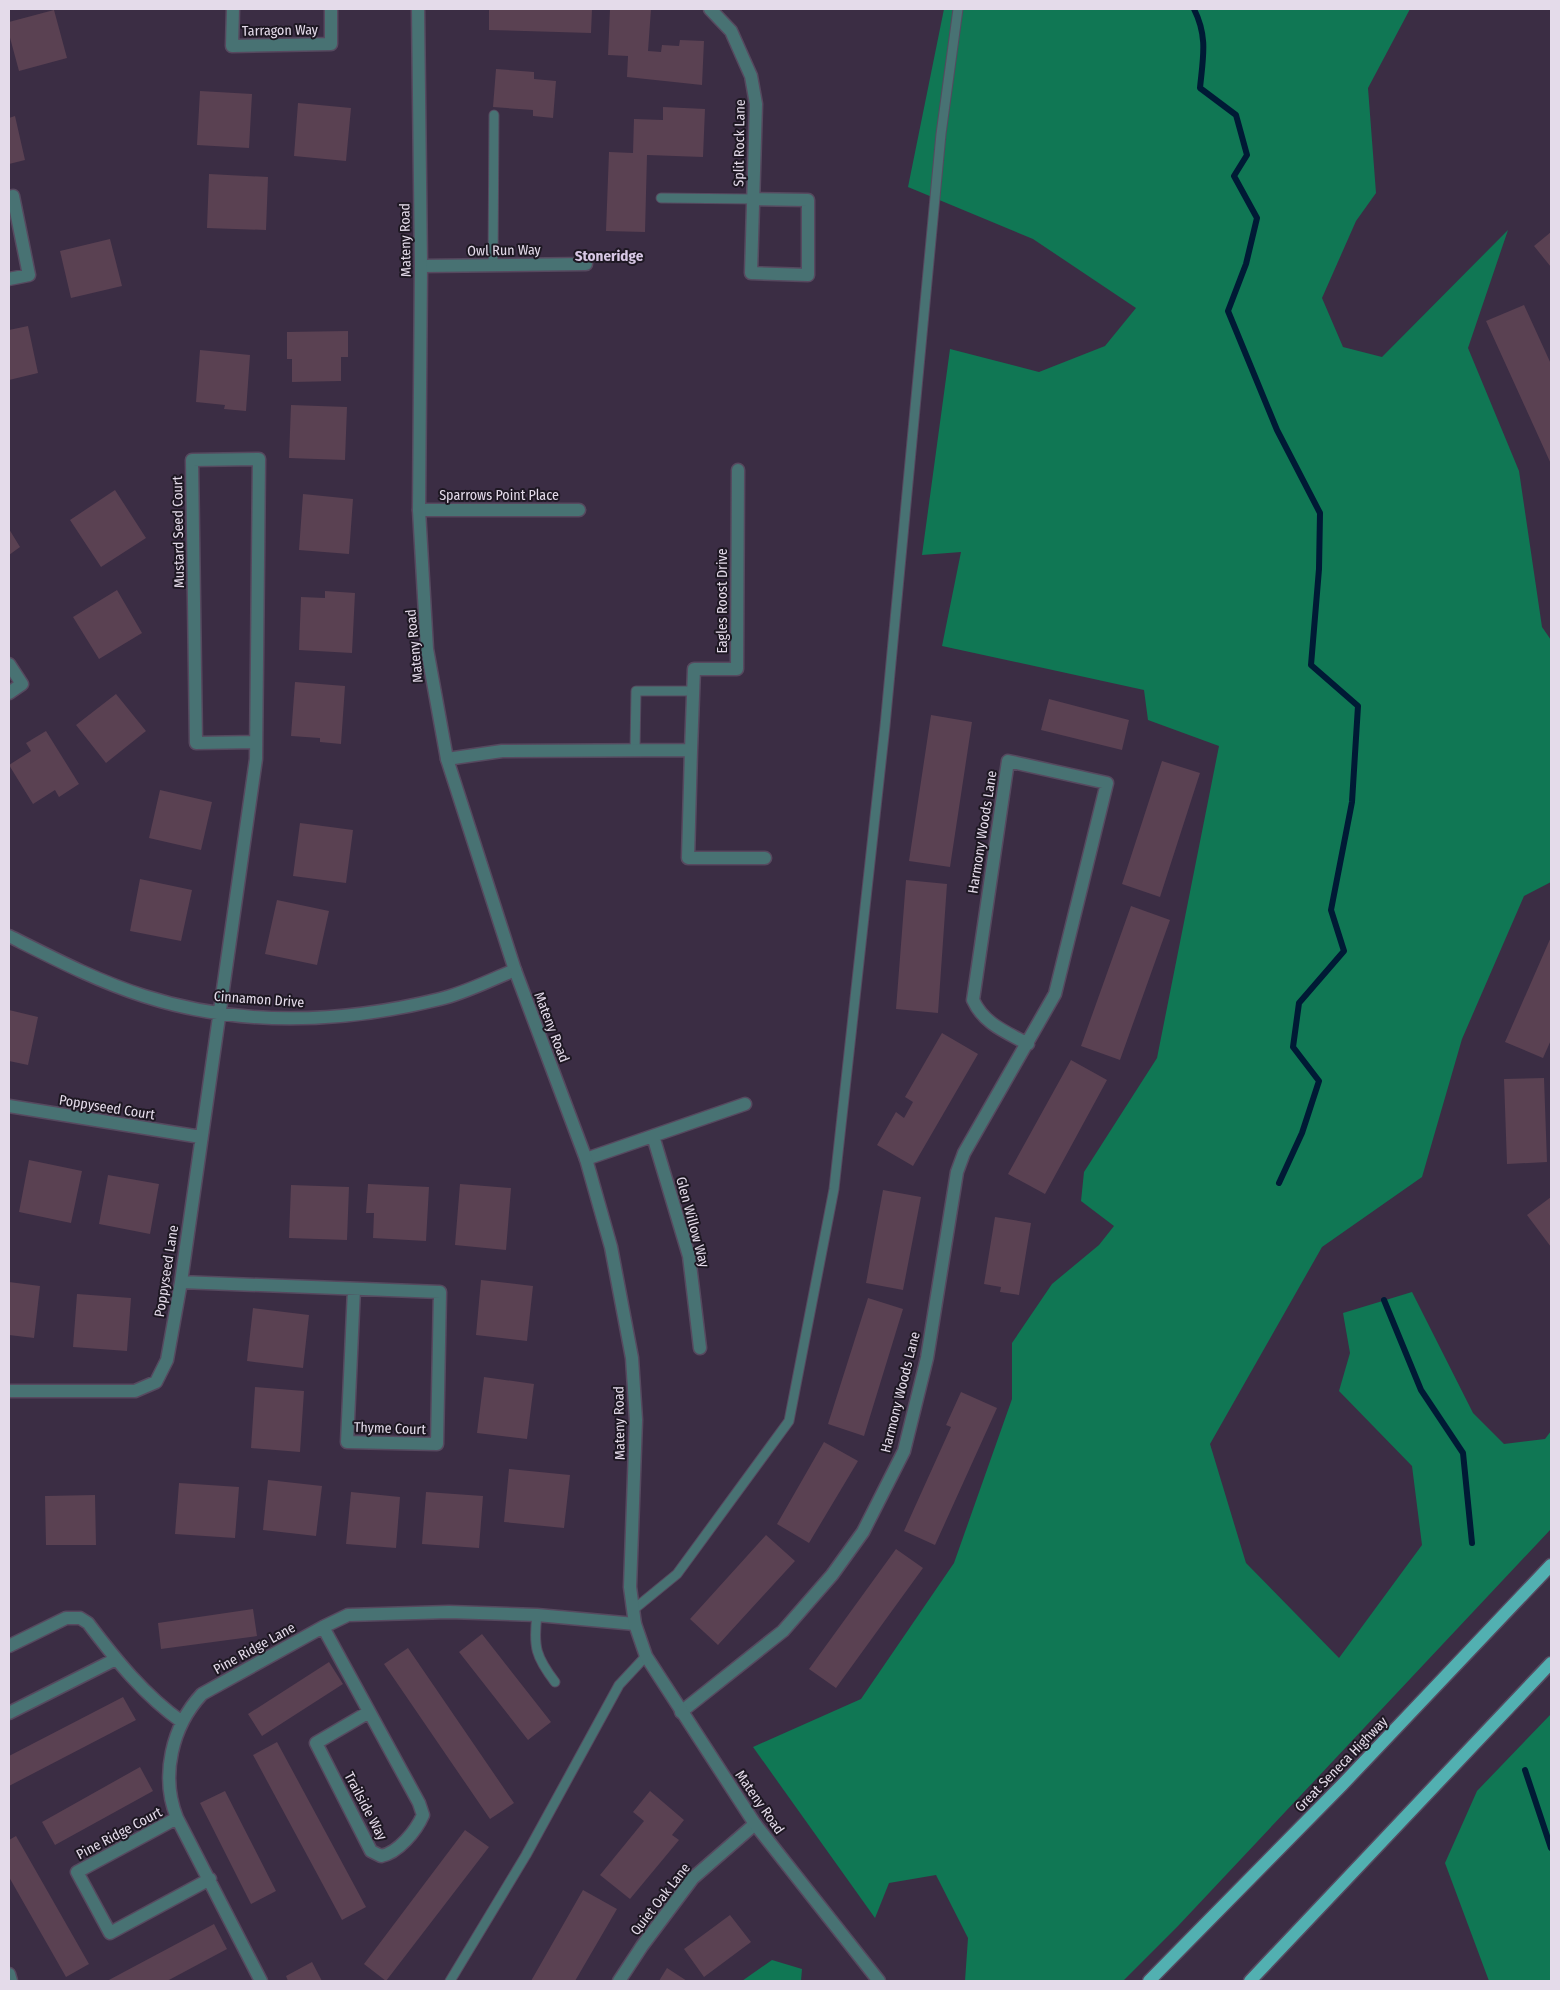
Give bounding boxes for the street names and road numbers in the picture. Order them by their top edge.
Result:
street label: Tarragon Way [242,21,319,40]
street label: Split Rock Lane [730,99,749,187]
street label: Mateny Road [396,203,415,277]
street label: Owl Run Way [467,241,542,260]
street label: Mustard Seed Court [169,475,188,588]
street label: Sparrows Point Place [439,487,559,504]
street label: Eagles Roost Drive [714,548,731,654]
street label: Mateny Road [402,608,427,684]
street label: Harmony Woods Lane [964,769,1001,895]
street label: Cinnamon Drive [213,988,305,1011]
street label: Mateny Road [530,990,573,1065]
street label: Poppyseed Court [58,1092,156,1124]
street label: Glen Willow Way [672,1175,713,1270]
street label: Poppyseed Lane [151,1224,182,1318]
street label: Harmony Woods Lane [877,1330,924,1454]
street label: Mateny Road [610,1386,629,1460]
street label: Thyme Court [354,1419,427,1438]
street label: Pine Ridge Lane [210,1619,298,1678]
street label: Great Seneca Highway [1291,1713,1392,1816]
street label: Mateny Road [731,1767,788,1837]
street label: Trailside Way [340,1769,391,1844]
street label: Pine Ridge Court [73,1804,165,1863]
street label: Quiet Oak Lane [627,1860,694,1939]

